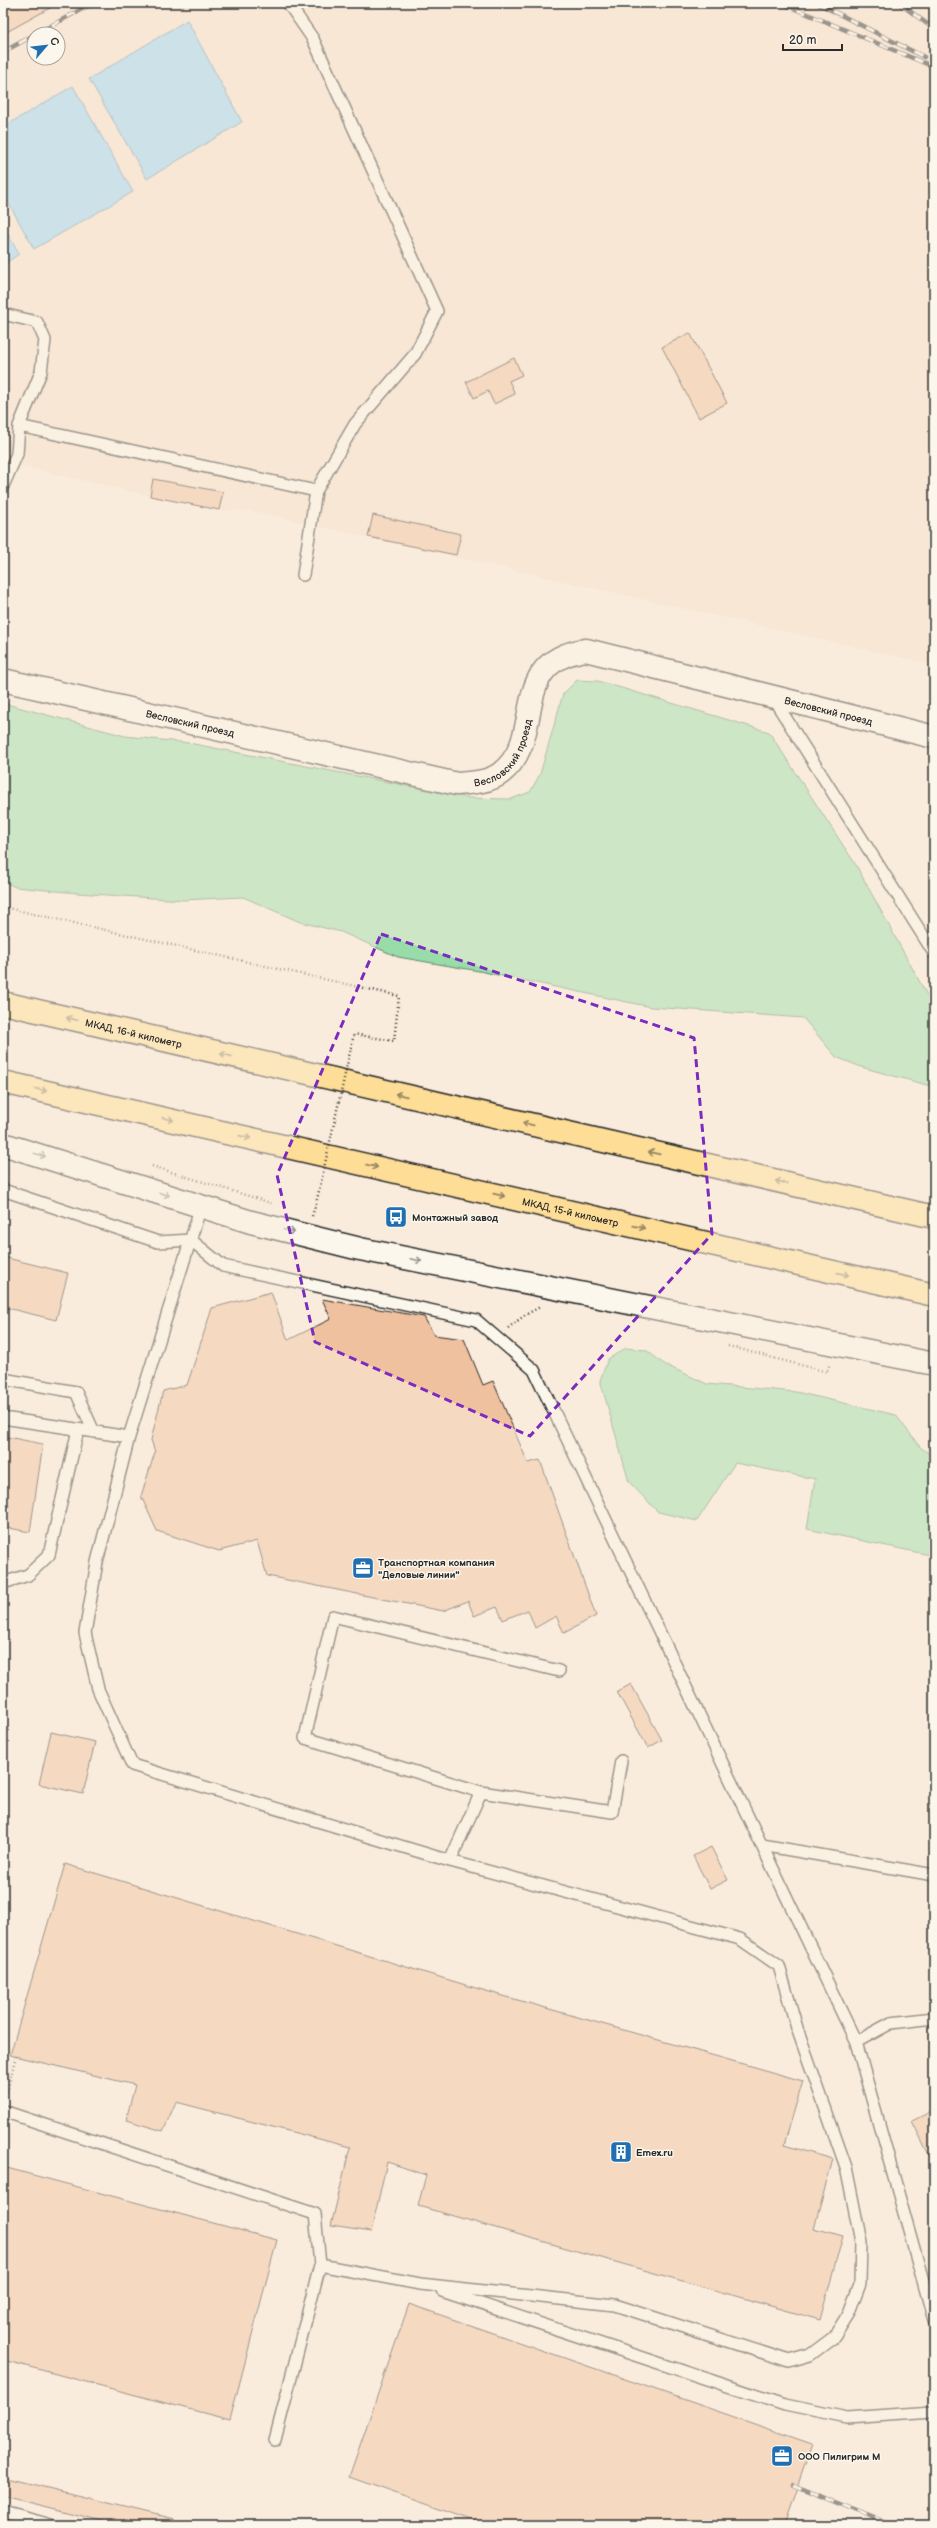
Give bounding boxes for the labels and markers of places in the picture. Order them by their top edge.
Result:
bus stop icon: Монтажный завод [383,1204,409,1230]
place label: Монтажный завод [412,1212,498,1224]
office icon: Транспортная компания "Деловые линии" [350,1555,376,1581]
place label: Транспортная компания "Деловые линии" [378,1557,495,1581]
building icon: Emex.ru [608,2139,634,2165]
place label: Emex.ru [636,2147,673,2159]
office icon: ООО Пилигрим М [769,2443,795,2469]
place label: ООО Пилигрим М [798,2451,880,2463]

